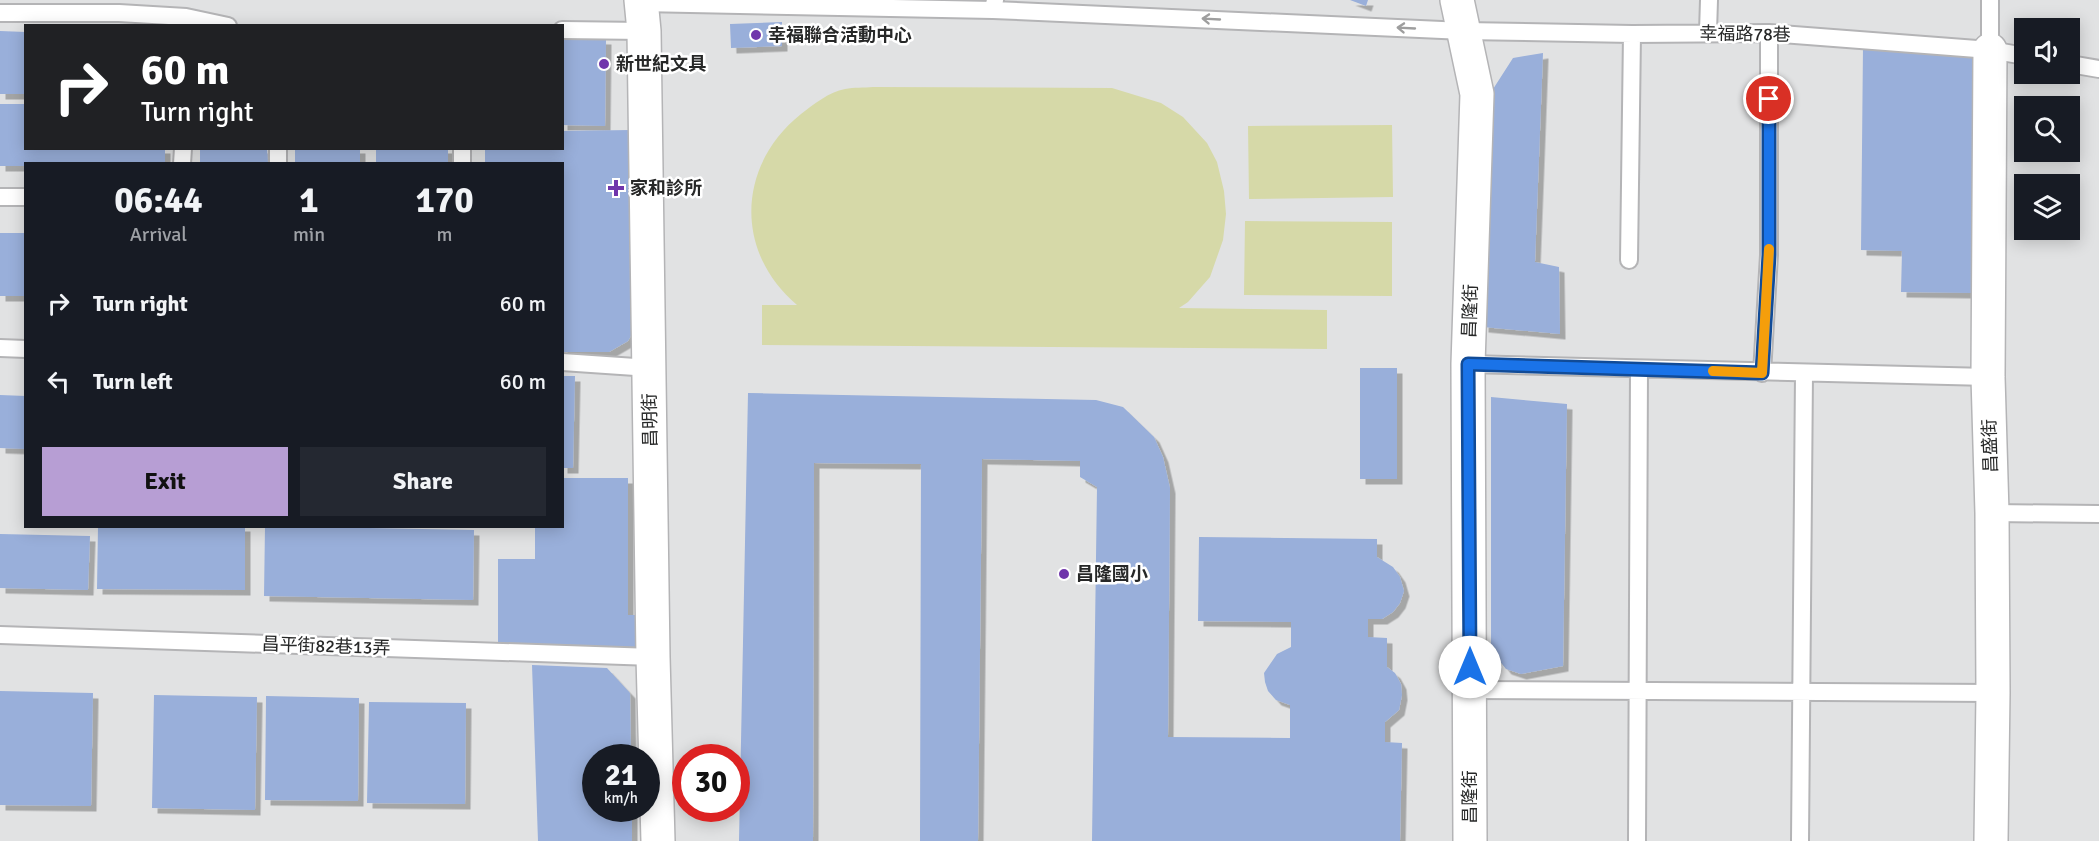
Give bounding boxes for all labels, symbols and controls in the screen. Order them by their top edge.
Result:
one-way arrow [1201,14,1221,25]
map controls [2014,18,2080,240]
button: sound [2014,18,2080,84]
one-way arrow [1396,22,1416,34]
street label: 幸福路78巷 [1699,22,1791,46]
place label: 幸福聯合活動中心 [768,24,912,46]
marker: 幸福聯合活動中心 [749,28,763,42]
text: 60 m [141,45,230,96]
icon: right [42,48,120,126]
place label: 新世紀文具 [616,53,706,75]
marker: 新世紀文具 [597,57,611,71]
pin [1743,73,1794,124]
icon: arrive [1752,82,1785,115]
text: Turn right [141,96,254,129]
button: search [2014,96,2080,162]
button: layers [2014,174,2080,240]
place label: 家和診所 [630,177,702,199]
text: 06:44 [114,178,203,223]
text: 1 [299,178,319,223]
text: 170 [415,178,474,223]
marker: 家和診所 [607,179,625,197]
text: Arrival [130,222,187,247]
text: min [293,222,325,247]
text: m [437,222,453,247]
street label: 昌隆街 [1458,284,1482,338]
icon: right [42,287,75,320]
text: Turn right [93,290,188,317]
text: 60 m [500,290,546,317]
icon: left [42,365,75,398]
text: Turn left [93,368,173,395]
text: 60 m [500,368,546,395]
street label: 昌明街 [639,393,661,447]
street label: 昌盛街 [1978,419,2002,473]
button: Exit [42,447,288,516]
button: Share [300,447,546,516]
place label: 昌隆國小 [1076,563,1148,585]
marker: 昌隆國小 [1057,567,1071,581]
street label: 昌平街82巷13弄 [261,633,391,659]
position arrow [1438,635,1502,699]
speed limit sign: 30 [672,744,750,822]
text: 21 [605,757,637,794]
street label: 昌隆街 [1459,770,1481,824]
text: km/h [604,789,638,807]

